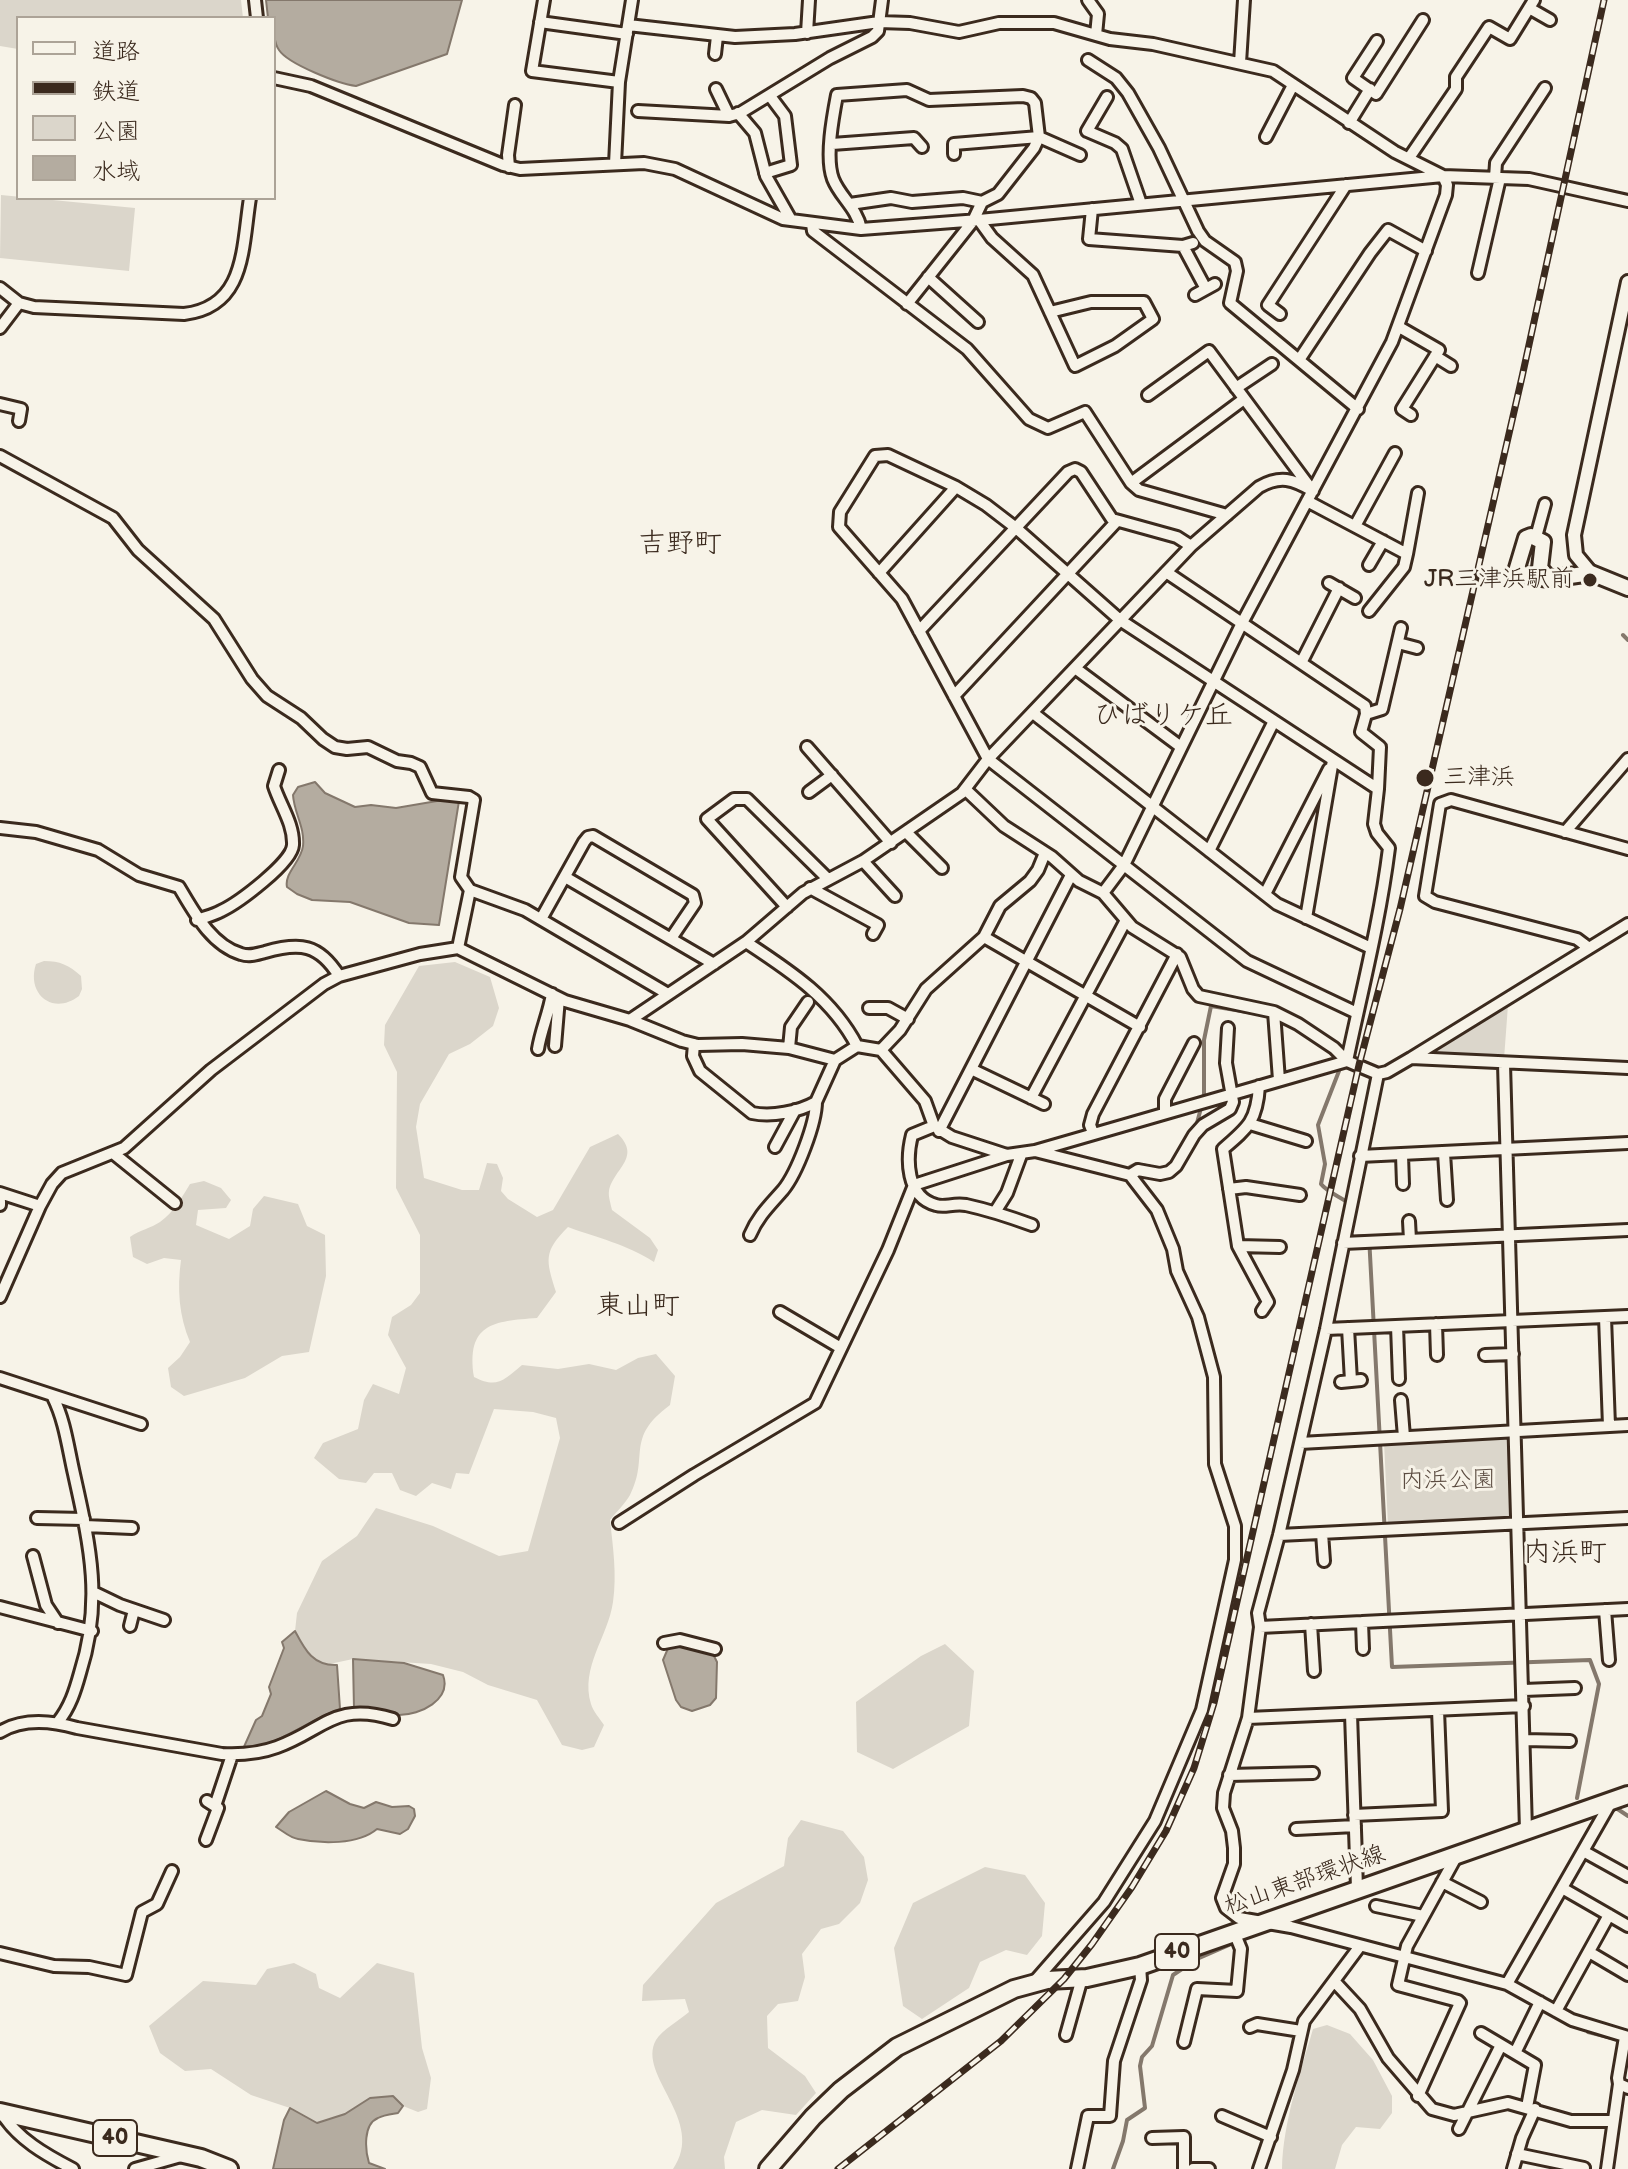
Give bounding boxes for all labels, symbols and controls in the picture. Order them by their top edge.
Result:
legend [16,16,276,200]
text: 道路 [92,37,140,66]
text: 鉄道 [92,77,140,106]
text: 公園 [92,117,140,146]
text: 水域 [92,157,140,186]
district label: 吉野町 [638,528,722,562]
place label: JR三津浜駅前 [1424,566,1574,594]
marker: JR三津浜駅前 [1581,571,1599,589]
district label: ひばりケ丘 [1093,700,1233,734]
place label: 三津浜 [1443,764,1515,792]
marker: 三津浜 [1414,767,1436,789]
district label: 東山町 [596,1290,680,1324]
park label: 内浜公園 [1400,1467,1496,1495]
district label: 内浜町 [1523,1537,1607,1571]
street label: 松山東部環状線 [1221,1840,1389,1922]
road number: 40 [1155,1934,1199,1970]
road number: 40 [93,2120,137,2156]

